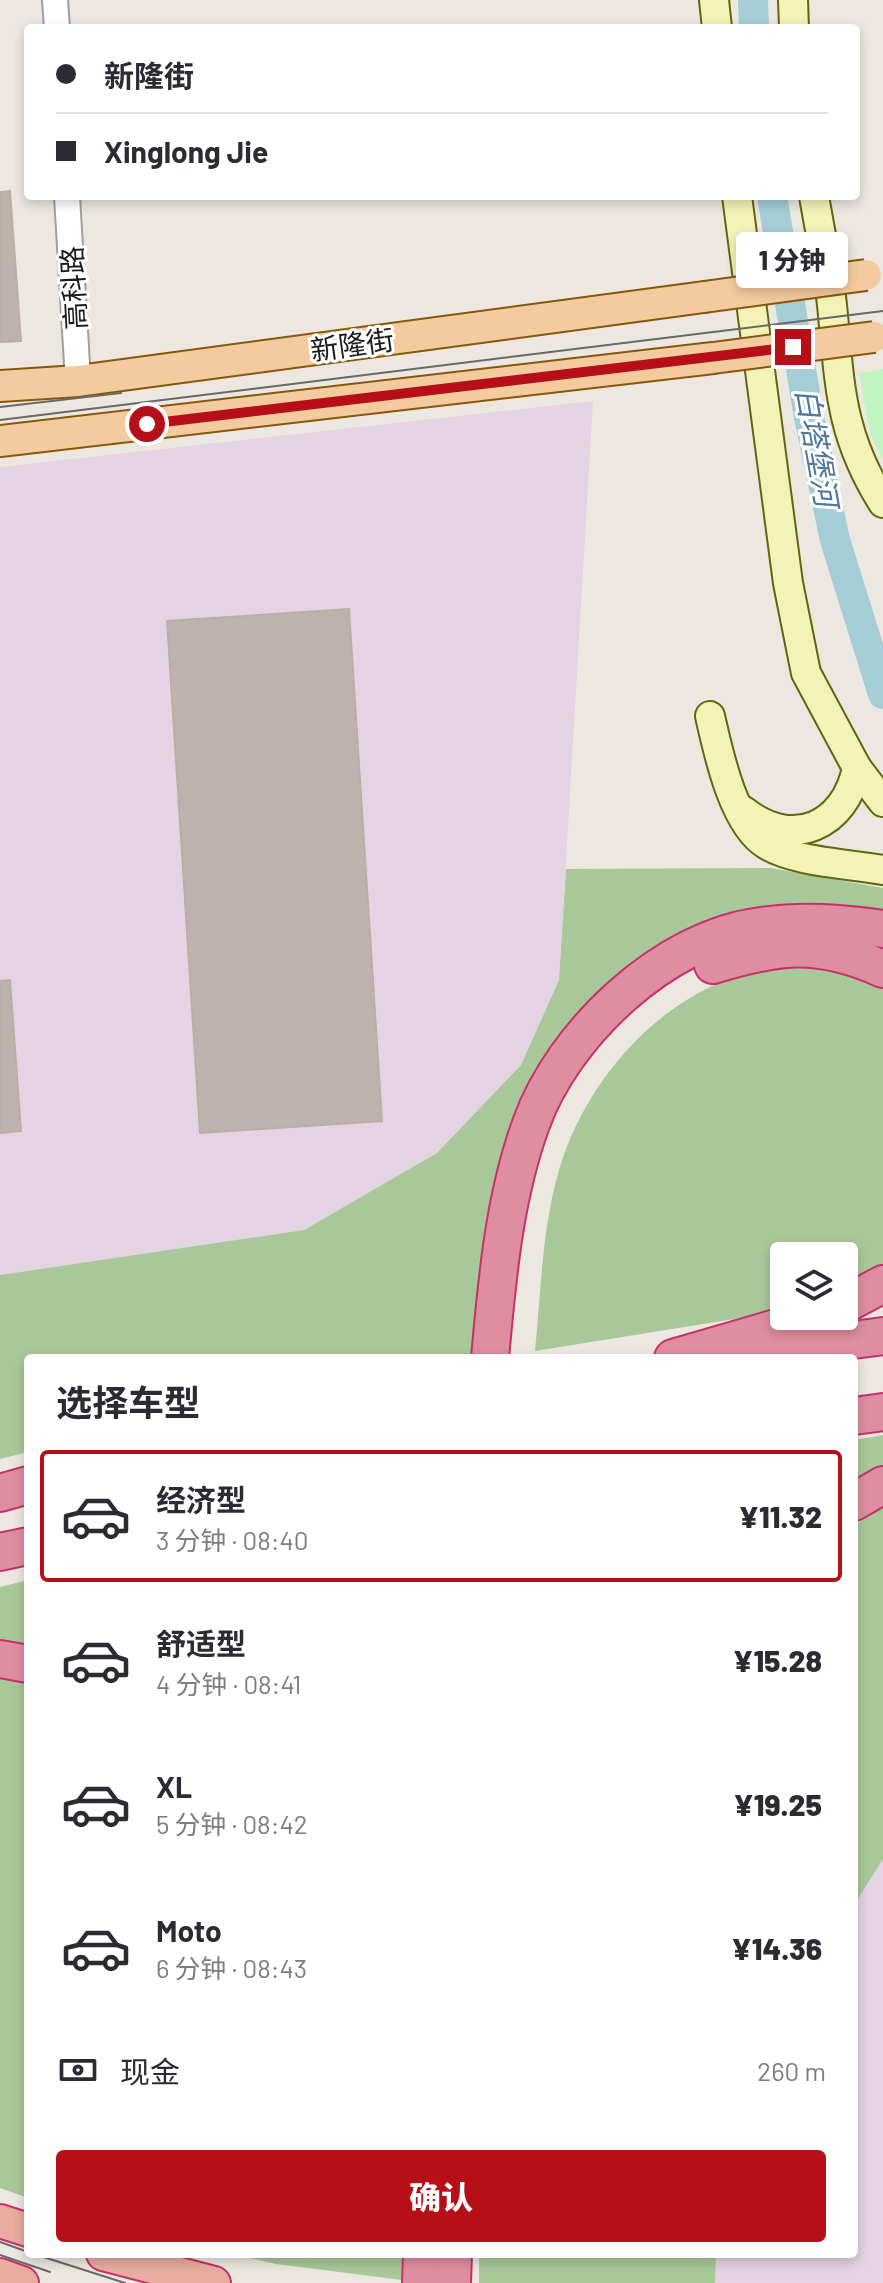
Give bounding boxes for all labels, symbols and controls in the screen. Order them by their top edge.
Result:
text: 新隆街 [104,57,194,93]
text: Xinglong Jie [104,133,268,169]
callout: 1 分钟 [737,231,849,287]
text: 1 分钟 [759,244,825,275]
street label: 高科路 [54,245,92,331]
street label: 新隆街 [308,321,396,367]
route end [775,329,811,365]
water label: 白塔堡河 [790,385,847,514]
route start [129,406,165,442]
map controls [770,1242,858,1330]
button: layers [770,1242,858,1330]
text: 选择车型 [56,1380,200,1423]
icon: car [60,1480,132,1552]
text: 经济型 [156,1481,246,1517]
text: ¥11.32 [738,1498,822,1534]
text: 3 分钟 · 08:40 [156,1524,309,1555]
icon: car [60,1624,132,1696]
text: 舒适型 [156,1625,246,1661]
text: ¥15.28 [733,1642,822,1678]
text: 4 分钟 · 08:41 [156,1668,301,1699]
icon: car [60,1768,132,1840]
text: XL [156,1768,192,1804]
text: ¥19.25 [733,1786,822,1822]
text: 5 分钟 · 08:42 [156,1808,308,1839]
icon: car [60,1912,132,1984]
text: Moto [156,1912,222,1948]
text: ¥14.36 [731,1930,822,1966]
text: 6 分钟 · 08:43 [156,1952,307,1983]
icon: cash [56,2048,100,2092]
text: 现金 [120,2053,180,2089]
text: 260 m [757,2055,826,2086]
button: 确认 [56,2150,826,2242]

